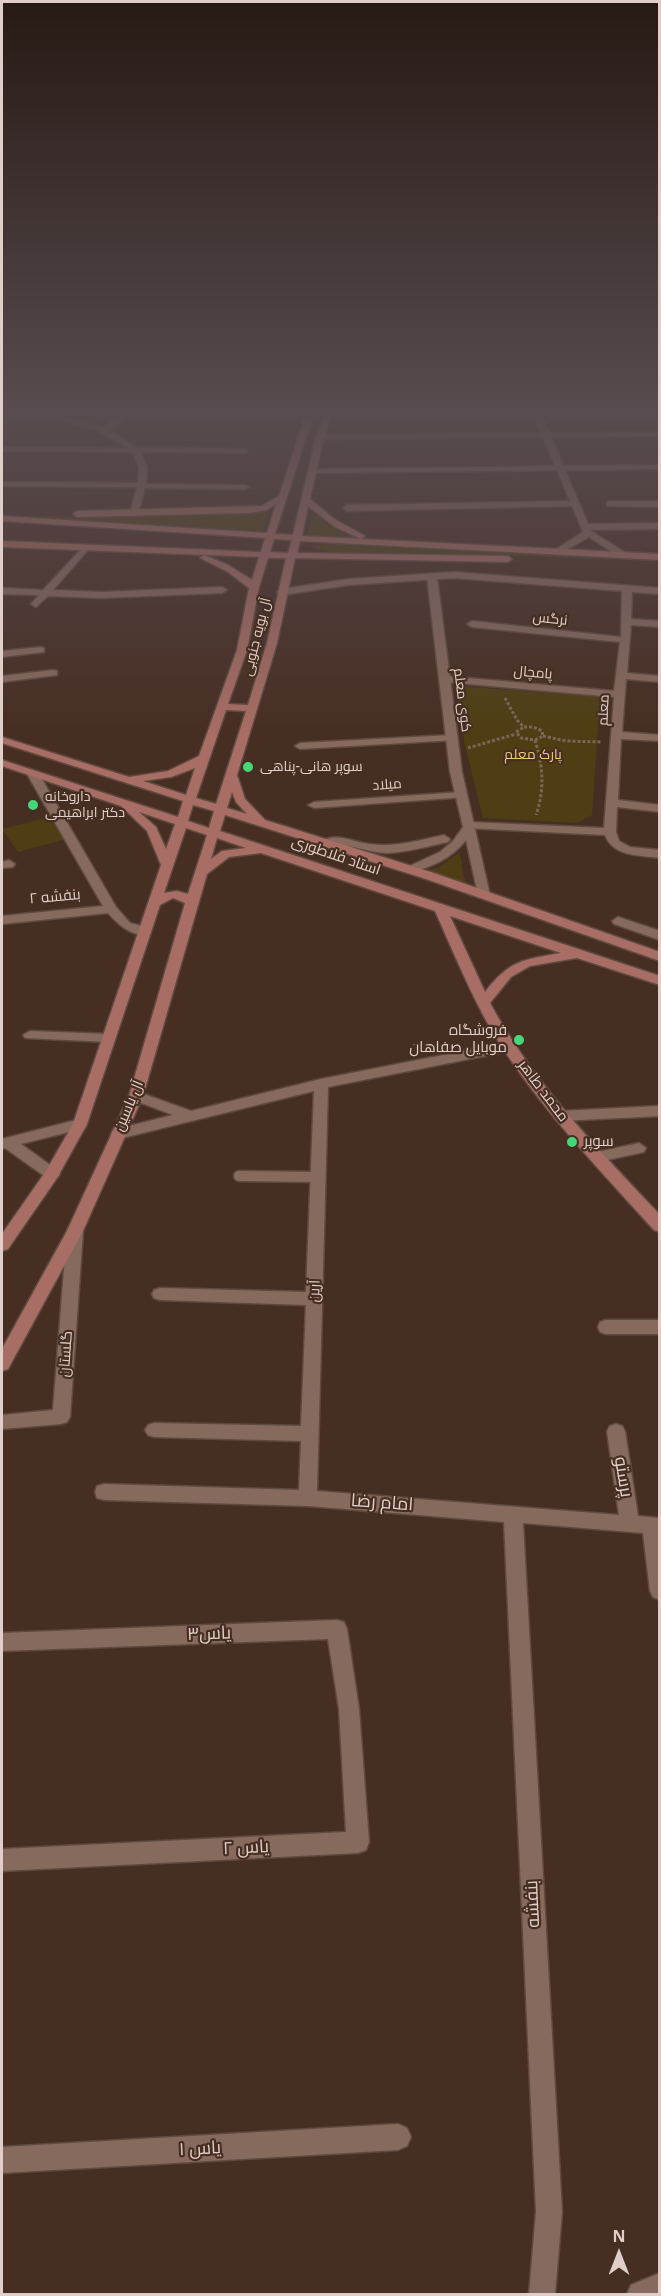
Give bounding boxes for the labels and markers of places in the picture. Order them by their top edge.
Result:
place label: سوپر هانی-پناهی [260,759,363,775]
marker: سوپر هانی-پناهی [241,760,255,774]
place label: داروخانه دکتر ابراهیمی [45,789,125,822]
marker: داروخانه دکتر ابراهیمی [26,798,40,812]
place label: فروشگاه موبایل صفاهان [409,1022,507,1057]
marker: فروشگاه موبایل صفاهان [512,1033,526,1047]
place label: سوپر [584,1133,614,1151]
marker: سوپر [565,1135,579,1149]

